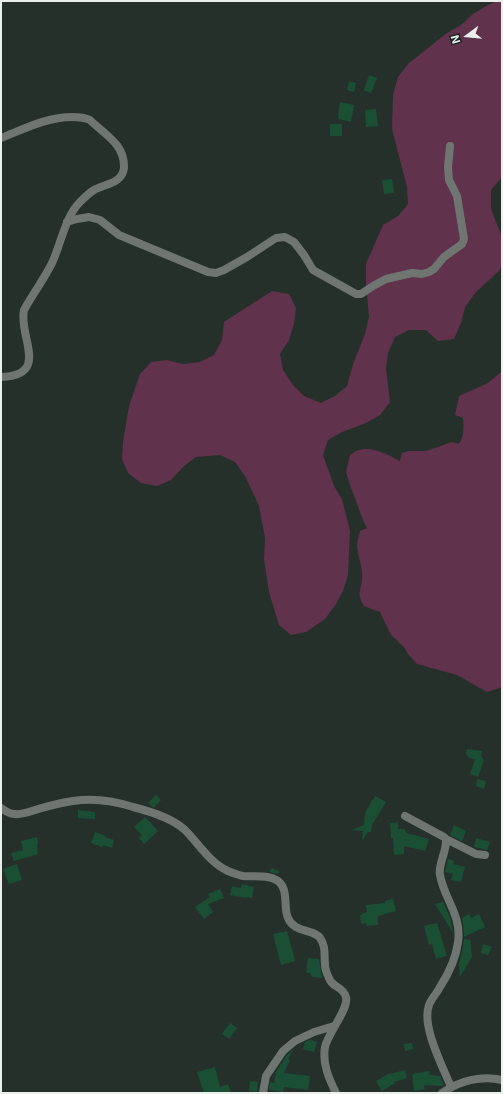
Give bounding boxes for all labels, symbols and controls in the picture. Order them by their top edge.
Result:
north arrow [447,16,487,56]
text: N [448,33,463,45]

